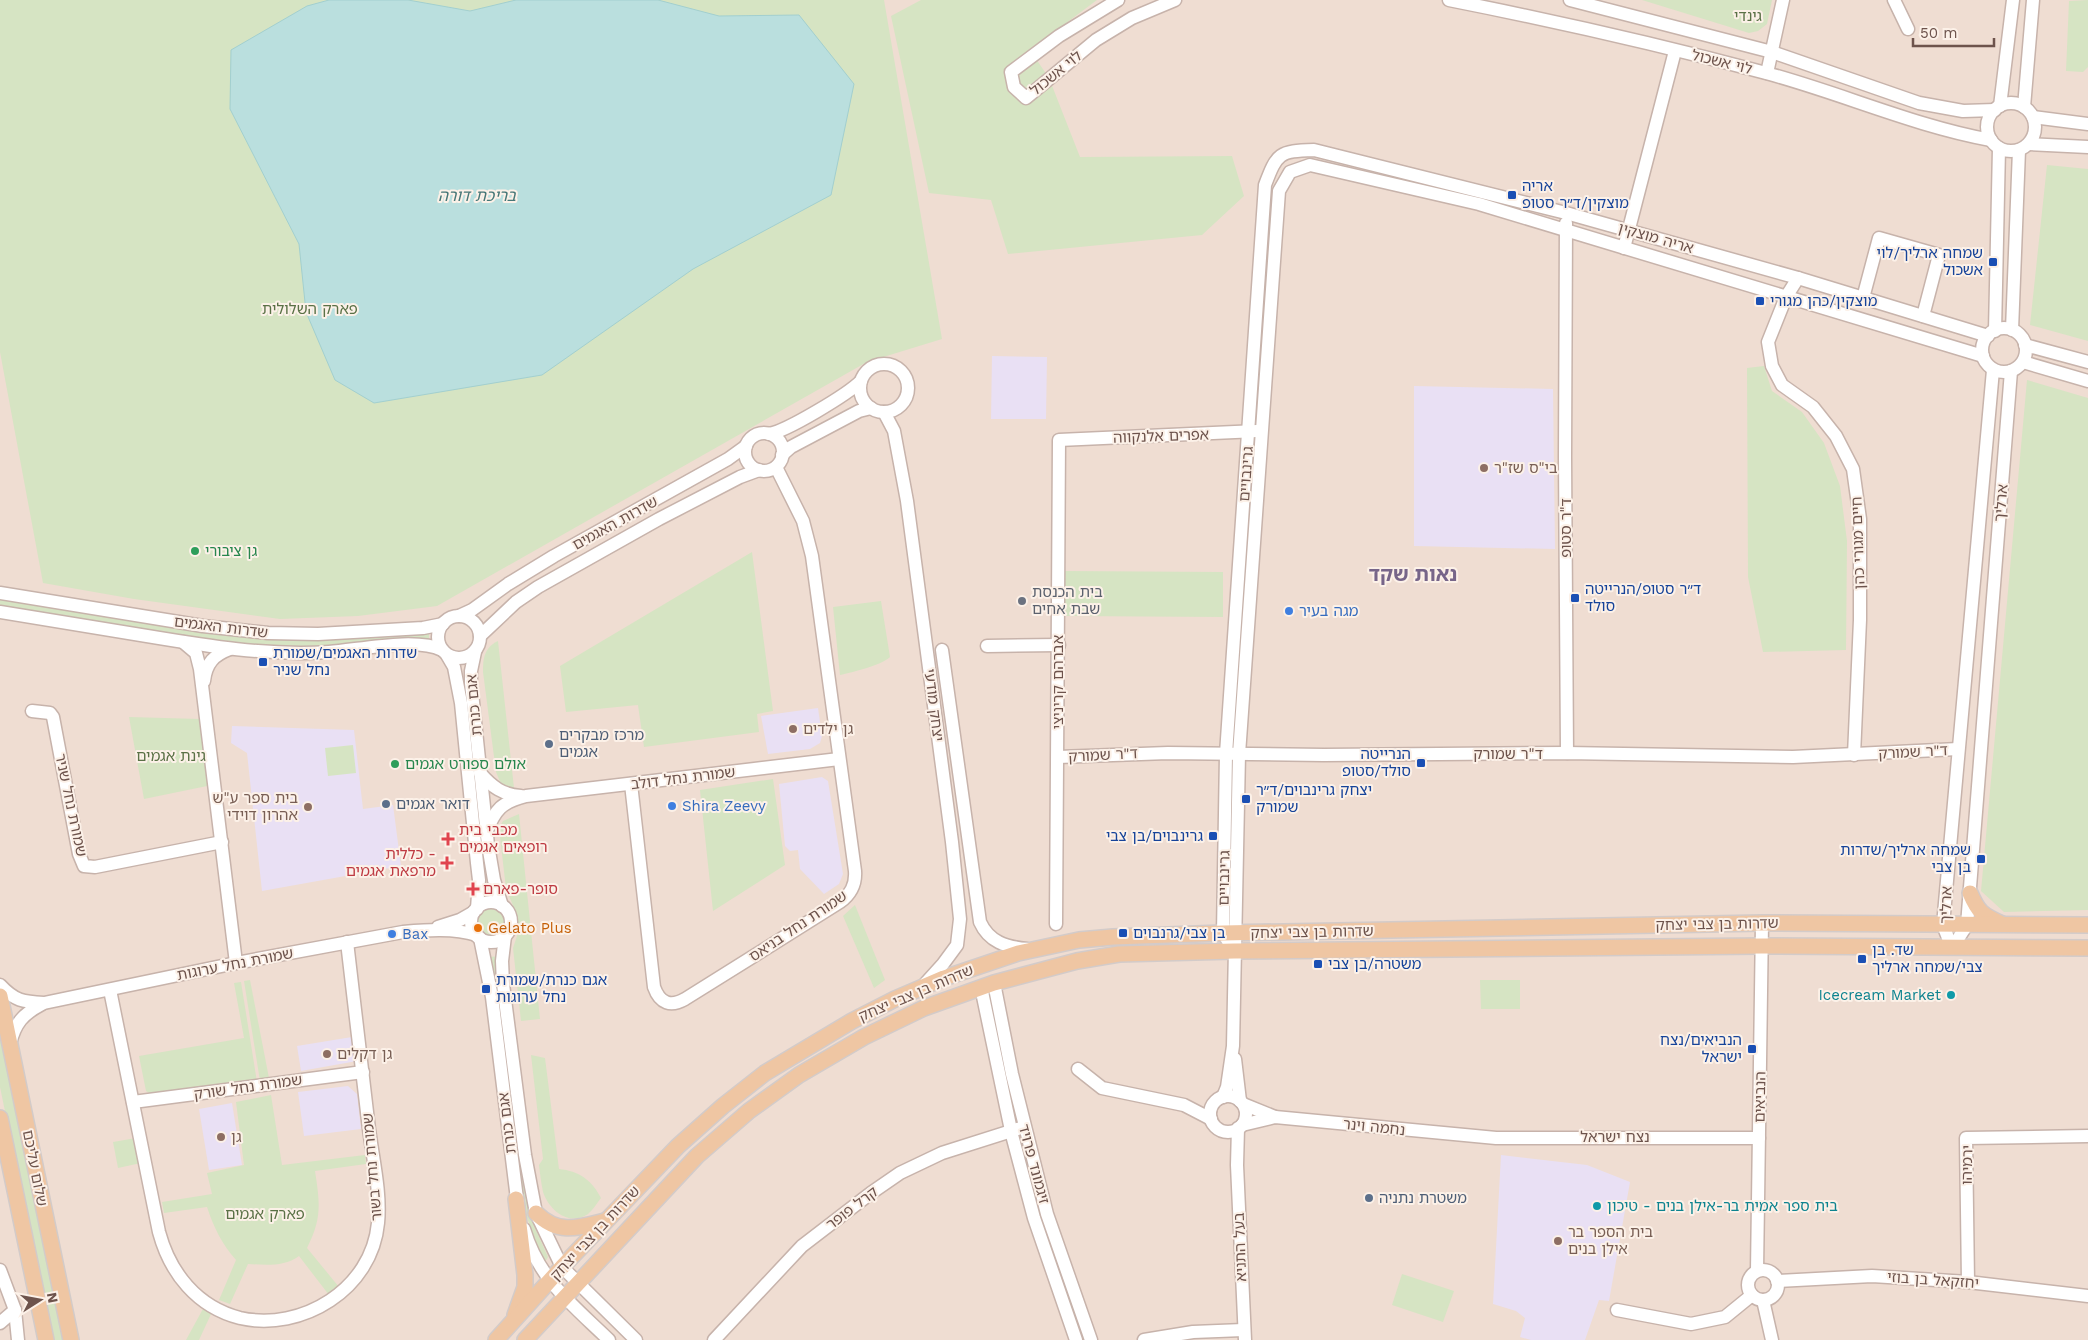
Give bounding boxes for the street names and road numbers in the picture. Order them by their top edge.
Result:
street label: לוי אשכול [1026,46,1086,99]
street label: לוי אשכול [1690,46,1754,78]
street label: אריה מוצקין [1616,219,1696,257]
street label: אפרים אלנקווה [1113,425,1209,447]
street label: גרינבויים [1235,445,1257,502]
street label: ארליך [1990,483,2012,523]
street label: שדרות האגמים [569,492,661,554]
street label: חיים מגורי כהן [1847,496,1869,590]
street label: ד"ר סטופ [1557,498,1575,558]
street label: שדרות האגמים [173,612,269,642]
street label: אברהם קריניצי [1049,635,1067,729]
street label: יצחק מודעי [921,668,947,742]
street label: אגם כנרת [462,673,486,737]
street label: ד"ר שמורק [1878,741,1948,763]
street label: ד"ר שמורק [1068,744,1138,766]
street label: ד"ר שמורק [1473,745,1543,763]
street label: שמורת נחל שניר [51,752,91,858]
street label: שמורת נחל דולב [630,763,736,793]
street label: גרינבויים [1215,850,1233,906]
street label: ארליך [1936,886,1956,924]
street label: שמורת נחל בניאס [746,887,850,965]
street label: שדרות בן צבי יצחק [1655,914,1779,934]
street label: שדרות בן צבי יצחק [1250,922,1374,942]
street label: שמורת נחל ערוגות [175,944,295,984]
street label: שדרות בן צבי יצחק [856,961,976,1025]
street label: שמורת נחל שורק [193,1070,303,1104]
street label: הנביאים [1751,1071,1769,1123]
street label: אגם כנרת [494,1091,520,1155]
street label: שמורת נחל בשור [358,1112,386,1222]
street label: נחמה וינר [1342,1115,1406,1139]
street label: זיגמונד פרויד [1015,1122,1053,1206]
street label: שלום עליכם [19,1128,51,1208]
street label: נצח ישראל [1580,1128,1650,1146]
street label: ירמיהו [1958,1145,1976,1185]
street label: שדרות בן צבי יצחק [546,1182,644,1284]
street label: קרל פופר [823,1183,881,1233]
street label: בעל התניא [1230,1212,1250,1282]
street label: יחזקאל בן בוזי [1886,1268,1980,1292]

